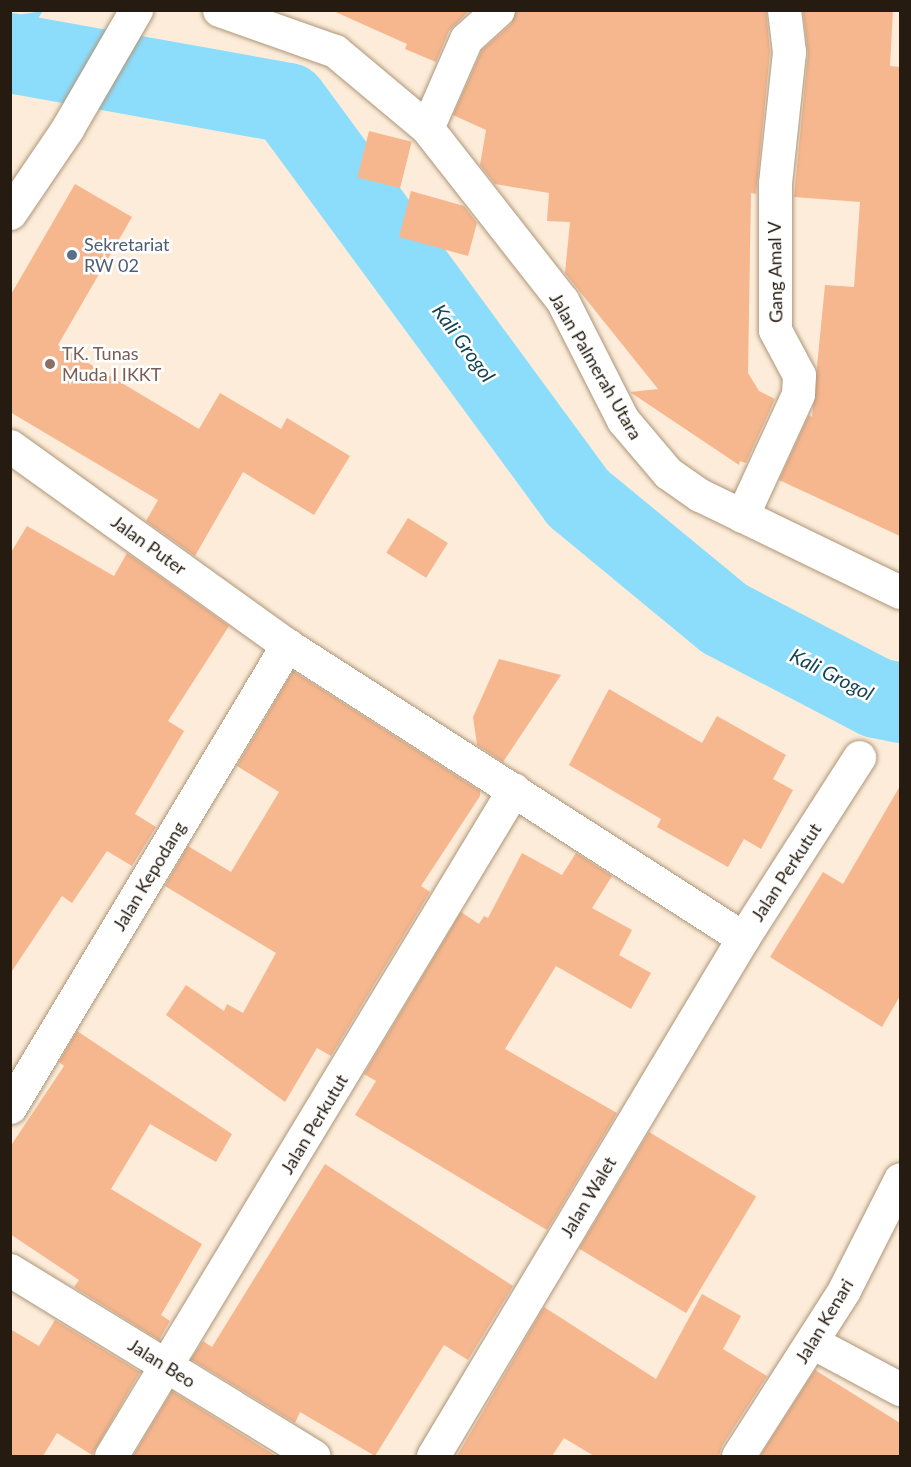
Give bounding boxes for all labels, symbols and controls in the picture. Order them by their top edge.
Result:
street label: Gang Amal V [763,220,787,324]
place label: Sekretariat RW 02 [84,234,170,276]
marker: Sekretariat RW 02 [65,248,79,262]
street label: Jalan Palmerah Utara [545,289,647,443]
water label: Kali Grogol [428,299,500,387]
place label: TK. Tunas Muda I IKKT [62,343,161,386]
marker: TK. Tunas Muda I IKKT [43,357,57,371]
street label: Jalan Puter [107,511,191,579]
water label: Kali Grogol [786,643,878,705]
street label: Jalan Kepodang [108,818,190,934]
street label: Jalan Perkutut [746,819,826,925]
street label: Jalan Perkutut [276,1070,352,1178]
street label: Jalan Walet [555,1153,621,1241]
street label: Jalan Kenari [790,1275,858,1367]
street label: Jalan Beo [124,1334,200,1392]

